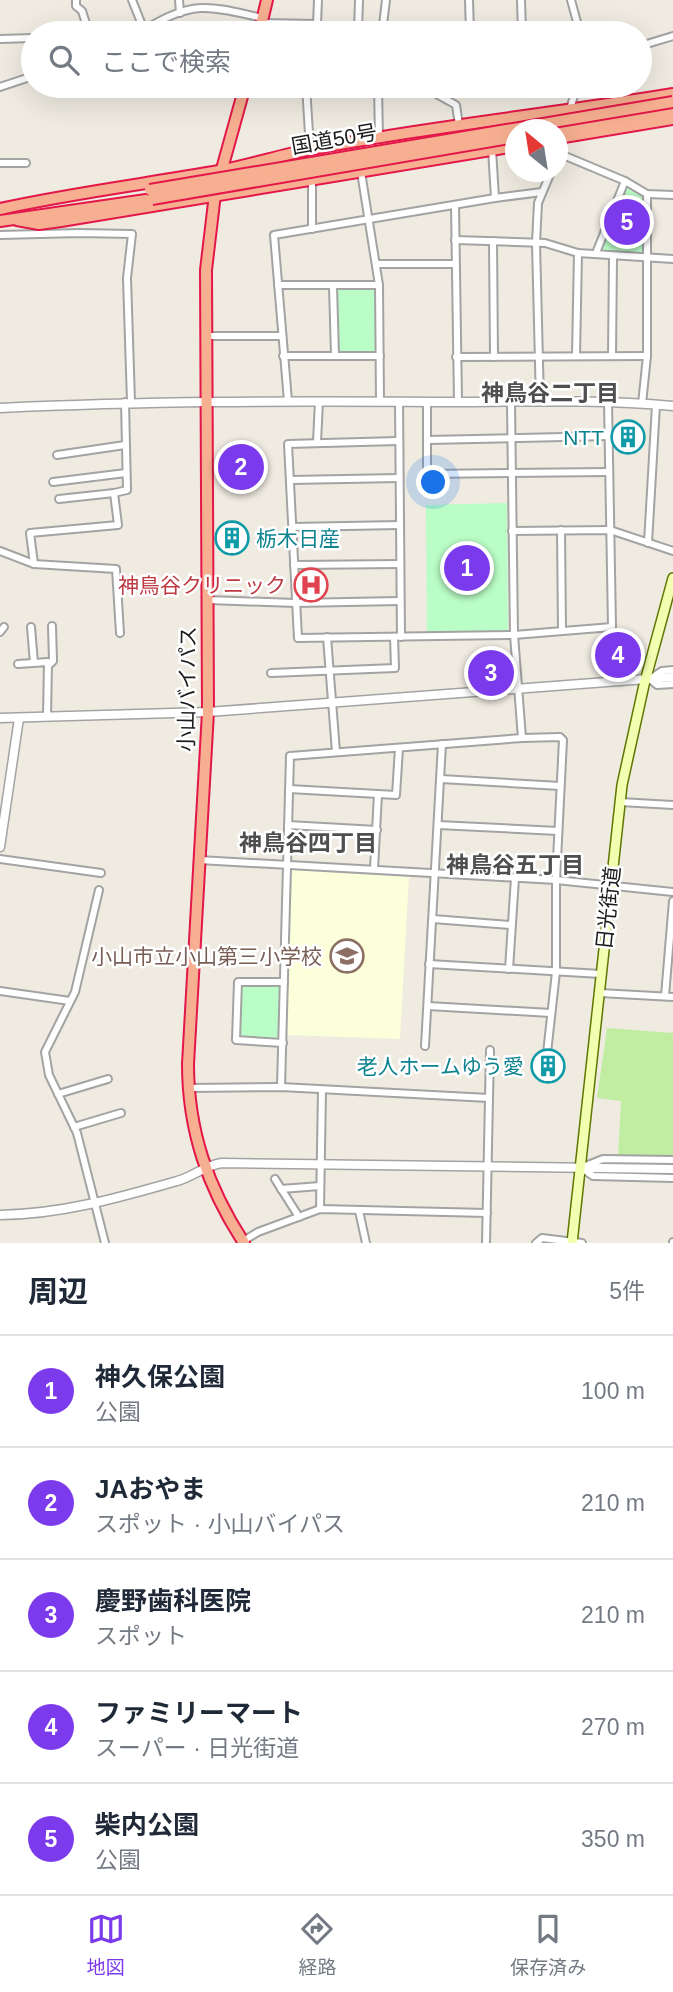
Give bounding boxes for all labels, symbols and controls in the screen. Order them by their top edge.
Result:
search box [21,21,652,98]
icon: search [45,41,83,79]
text: ここで検索 [101,47,231,77]
north arrow [505,119,568,182]
street label: 国道50号 [289,120,379,158]
pin: 5 [604,196,650,248]
district label: 神鳥谷二丁目 [481,380,619,406]
building icon: NTT [609,418,647,456]
place label: NTT [563,426,604,449]
pin: 2 [218,441,264,493]
your location [416,465,450,499]
building icon: 栃木日産 [213,519,251,557]
place label: 栃木日産 [256,527,340,550]
pin: 1 [444,542,490,594]
hospital icon: 神鳥谷クリニック [292,566,330,604]
place label: 神鳥谷クリニック [118,574,286,597]
street label: 小山バイパス [174,626,200,752]
pin: 4 [595,629,641,681]
pin: 3 [468,647,514,699]
district label: 神鳥谷四丁目 [239,830,377,856]
district label: 神鳥谷五丁目 [446,852,584,878]
street label: 日光街道 [592,865,624,951]
school or university icon: 小山市立小山第三小学校 [328,937,366,975]
place label: 小山市立小山第三小学校 [91,945,322,968]
building icon: 老人ホームゆう愛 [529,1047,567,1085]
place label: 老人ホームゆう愛 [357,1055,524,1078]
text: 周辺 [28,1275,88,1308]
text: 5件 [609,1278,645,1304]
text: 神久保公園 [95,1362,225,1392]
text: 1 [45,1378,57,1404]
text: 100 m [581,1378,645,1404]
text: 公園 [95,1399,141,1425]
text: JAおやま [95,1474,206,1504]
text: 2 [45,1490,57,1516]
text: 210 m [581,1490,645,1516]
text: スポット · 小山バイパス [95,1511,345,1537]
text: 慶野歯科医院 [95,1586,251,1616]
text: 3 [45,1602,57,1628]
text: 210 m [581,1602,645,1628]
text: スポット [95,1623,187,1649]
text: ファミリーマート [95,1698,303,1728]
text: 4 [45,1714,57,1740]
text: 270 m [581,1714,645,1740]
text: スーパー · 日光街道 [95,1735,299,1761]
text: 柴内公園 [95,1810,199,1840]
text: 5 [45,1826,57,1852]
text: 350 m [581,1826,645,1852]
text: 公園 [95,1847,141,1873]
tab: 地図 [87,1910,125,1979]
tab: 経路 [298,1910,336,1979]
tab: 保存済み [510,1910,586,1979]

